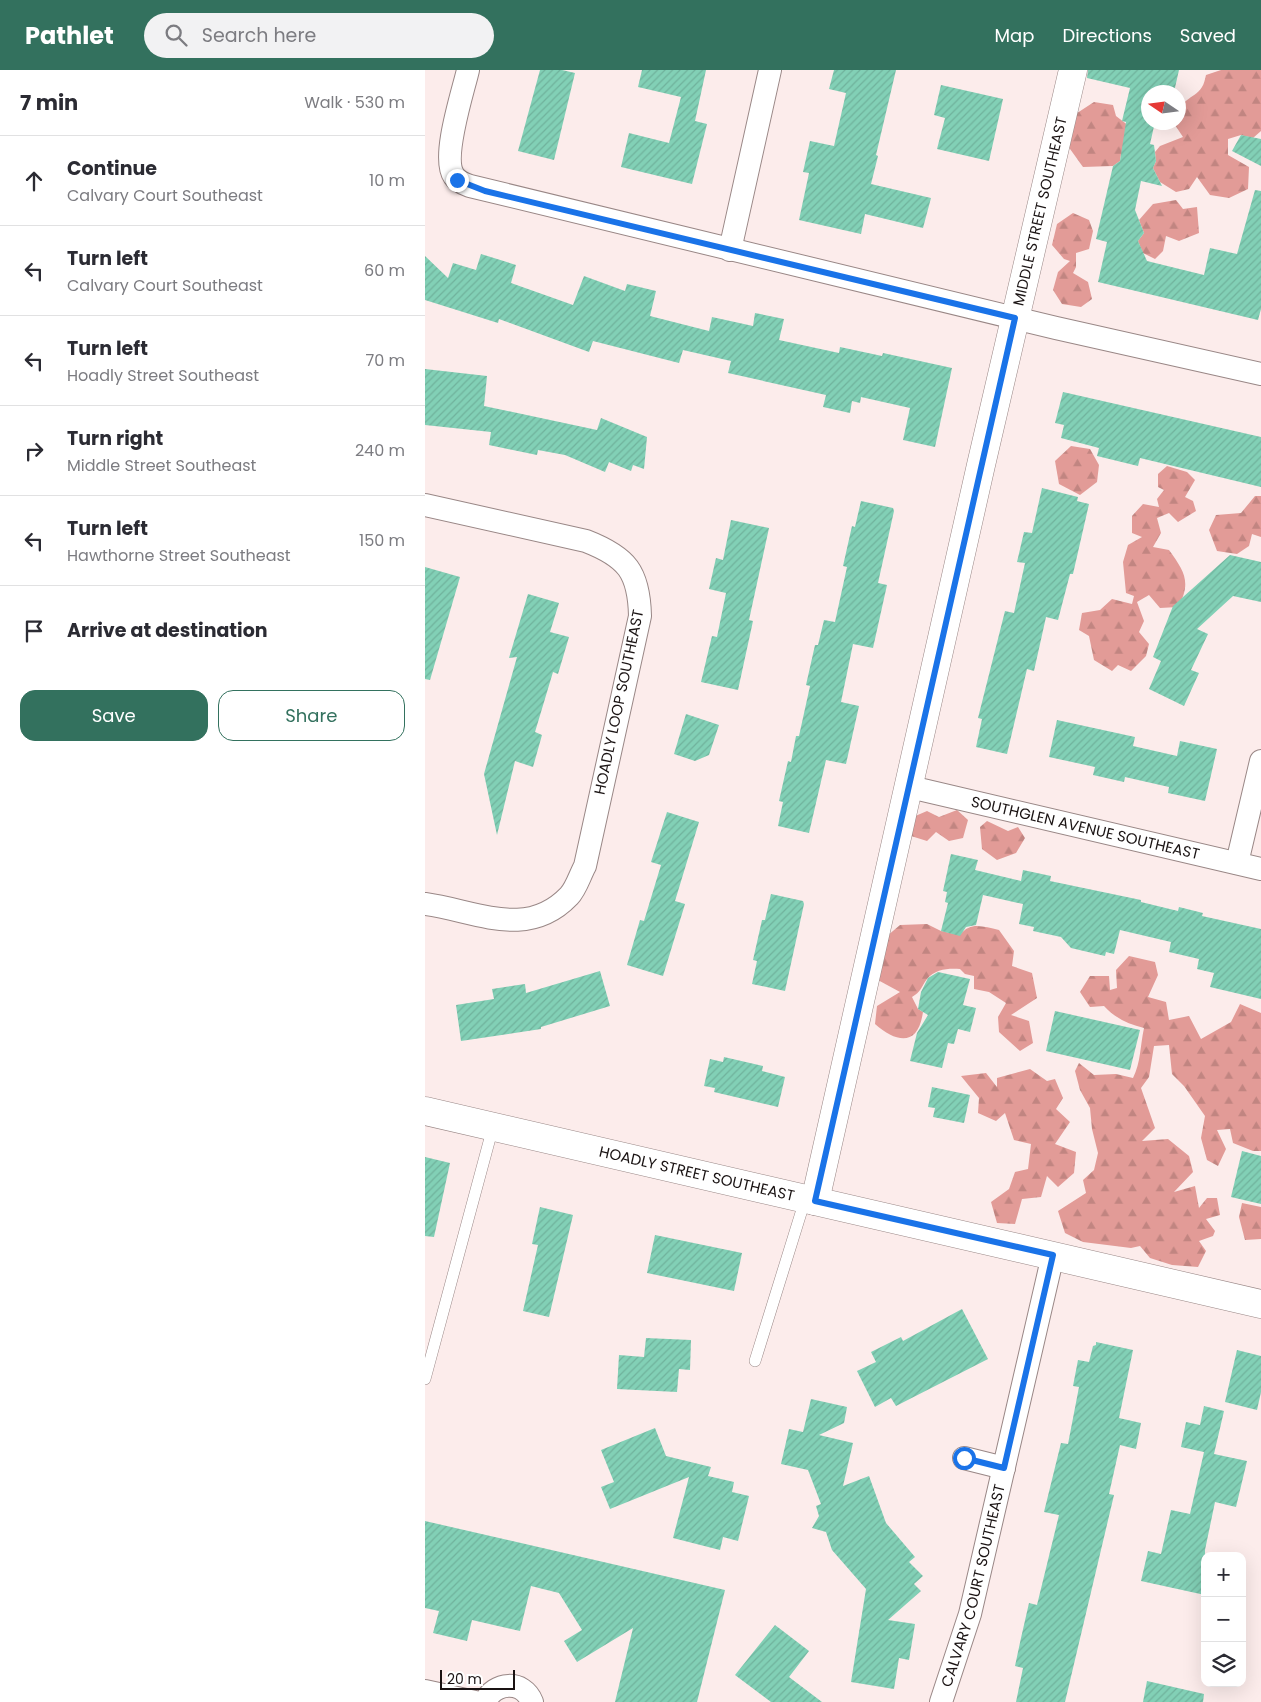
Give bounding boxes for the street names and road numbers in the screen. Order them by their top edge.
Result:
street label: MIDDLE STREET SOUTHEAST [1007,114,1072,308]
street label: HOADLY LOOP SOUTHEAST [589,607,648,796]
street label: SOUTHGLEN AVENUE SOUTHEAST [969,791,1202,864]
street label: HOADLY STREET SOUTHEAST [597,1141,797,1206]
street label: CALVARY COURT SOUTHEAST [936,1482,1010,1690]

